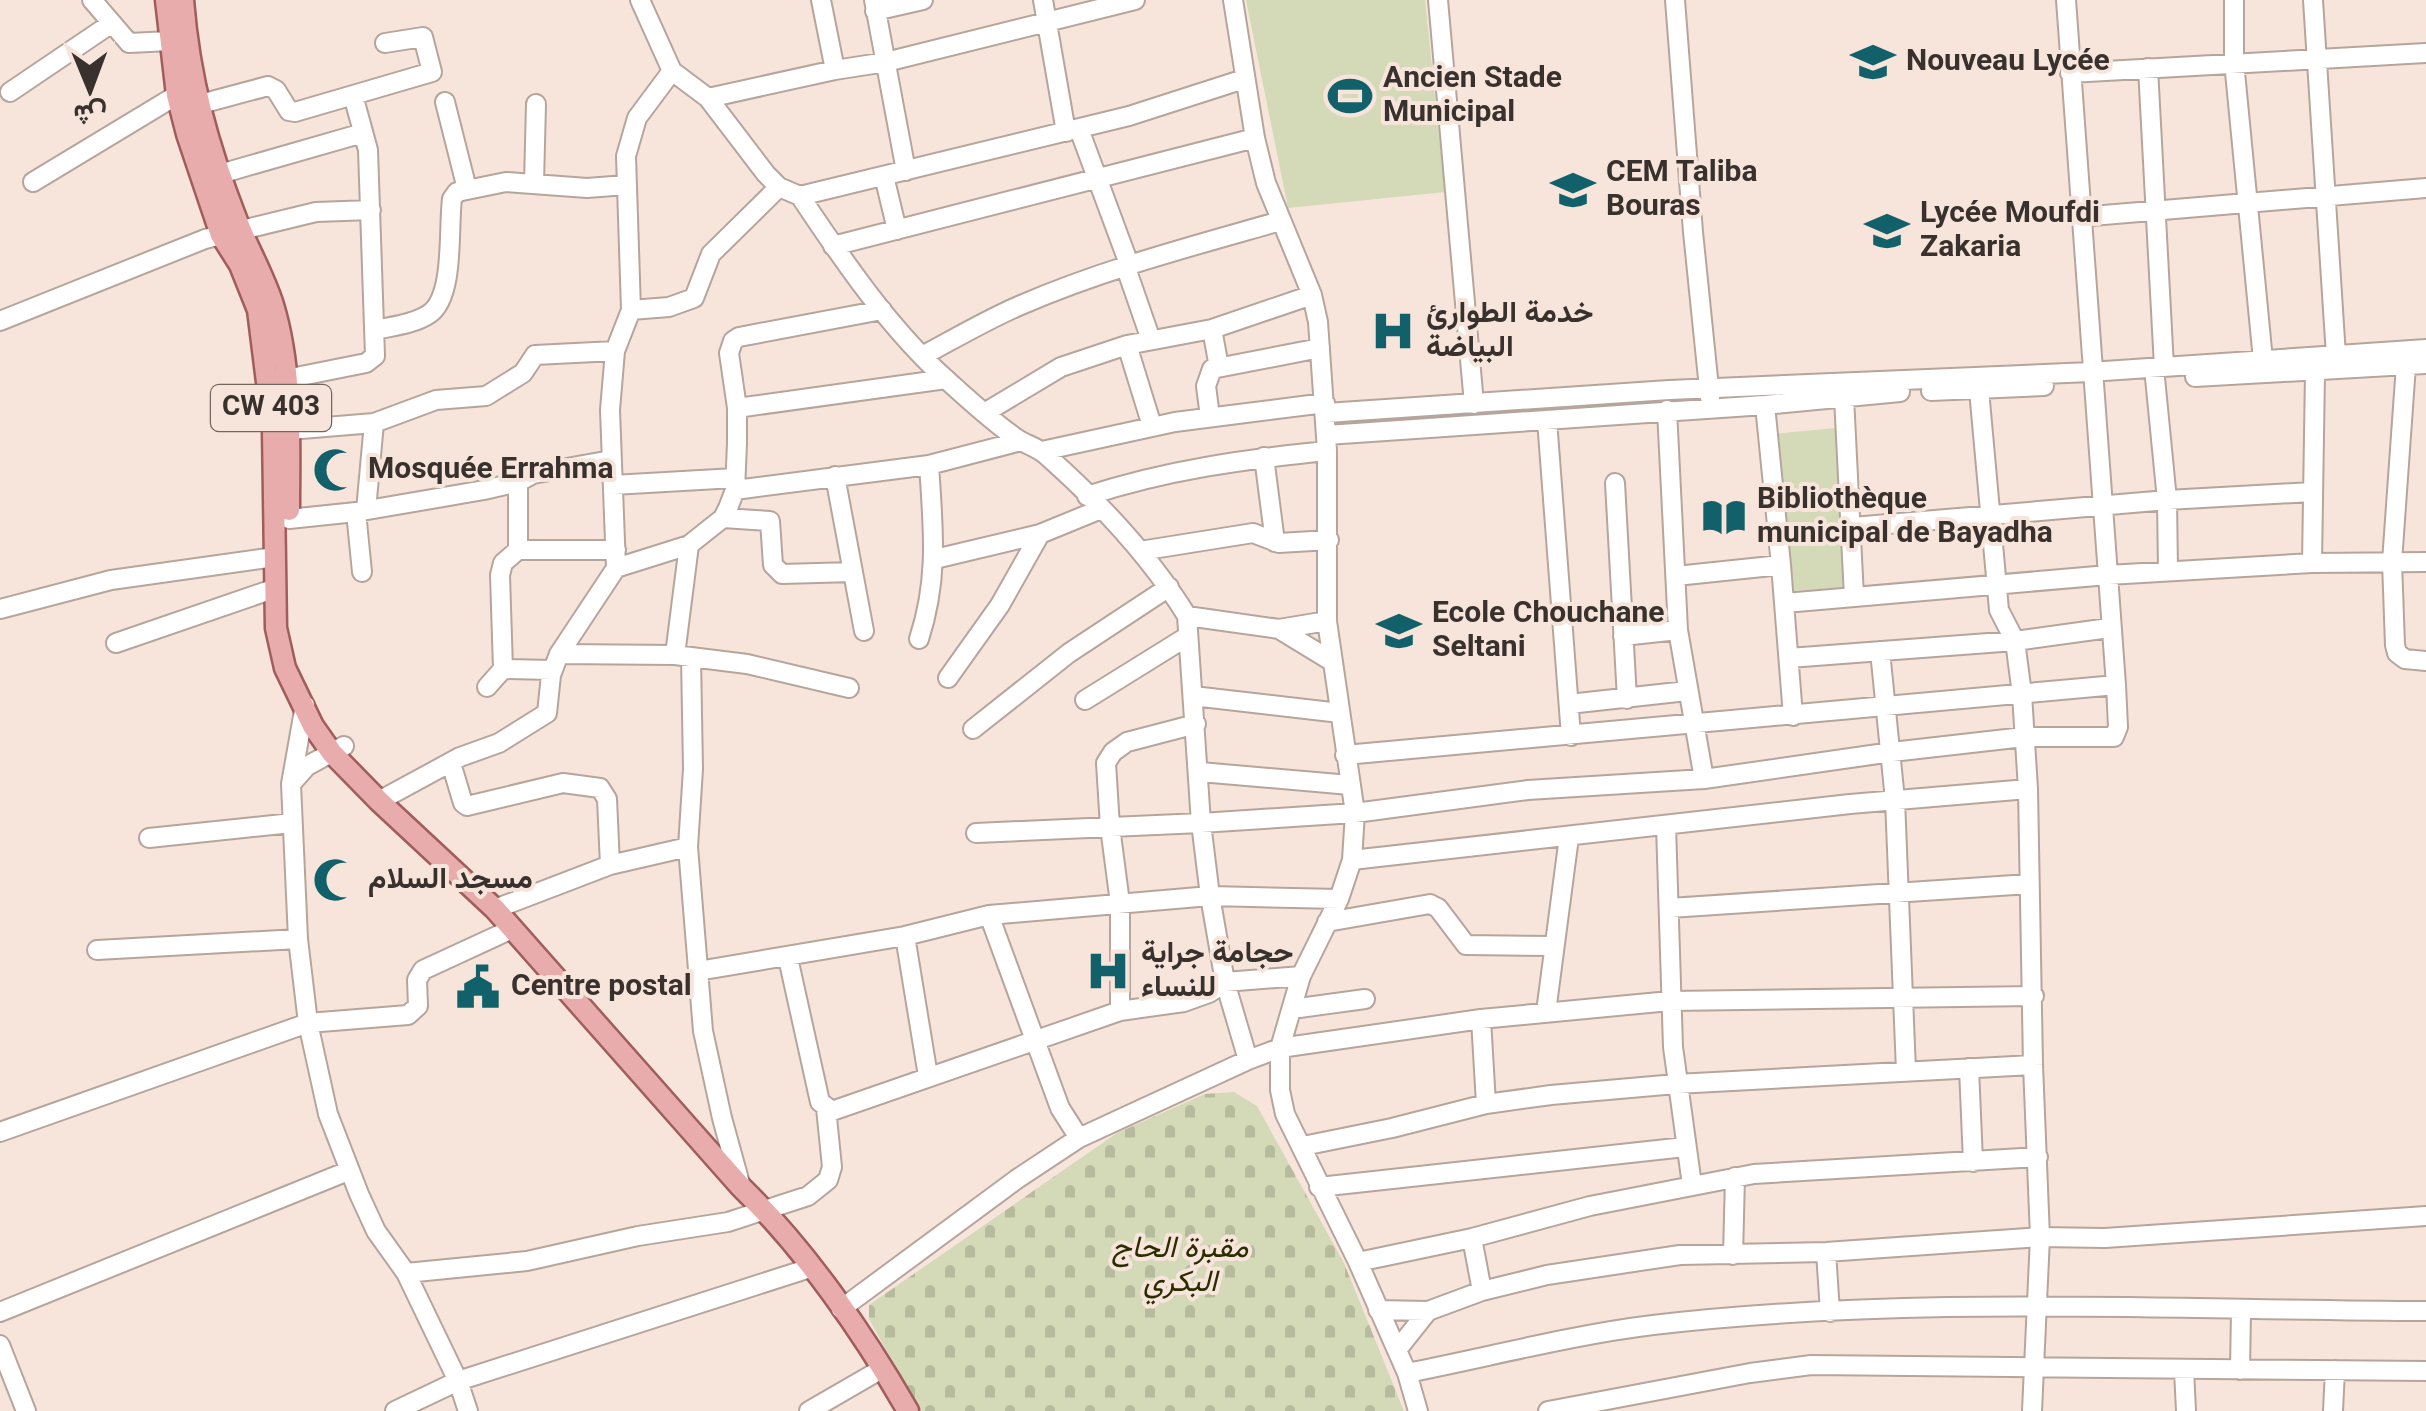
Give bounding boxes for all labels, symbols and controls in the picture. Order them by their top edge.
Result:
school or university icon: Nouveau Lycée [1849,38,1897,86]
place label: Nouveau Lycée [1906,39,2110,86]
north arrow [40,40,140,140]
place label: Ancien Stade Municipal [1383,56,1562,137]
sports icon: Ancien Stade Municipal [1326,72,1374,120]
text: ش [73,90,108,134]
place label: CEM Taliba Bouras [1606,150,1758,231]
school or university icon: CEM Taliba Bouras [1549,166,1597,214]
place label: Lycée Moufdi Zakaria [1920,191,2100,272]
school or university icon: Lycée Moufdi Zakaria [1863,207,1911,255]
place label: خدمة الطوارئ البياضة [1426,291,1593,372]
hospital icon: خدمة الطوارئ البياضة [1369,307,1417,355]
road number: CW 403 [211,385,331,431]
mosque icon: Mosquée Errahma [311,446,359,494]
place label: Mosquée Errahma [368,447,613,494]
place label: Bibliothèque municipal de Bayadha [1757,477,2053,558]
library icon: Bibliothèque municipal de Bayadha [1700,493,1748,541]
place label: Ecole Chouchane Seltani [1432,591,1665,672]
school or university icon: Ecole Chouchane Seltani [1375,607,1423,655]
mosque icon: مسجد السلام [311,856,359,904]
place label: مسجد السلام [368,857,533,904]
place label: حجامة جراية للنساء [1141,931,1293,1012]
hospital icon: حجامة جراية للنساء [1084,947,1132,995]
public building icon: Centre postal [454,963,502,1011]
place label: Centre postal [511,964,692,1011]
park label: مقبرة الحاج البكري [1112,1226,1249,1307]

